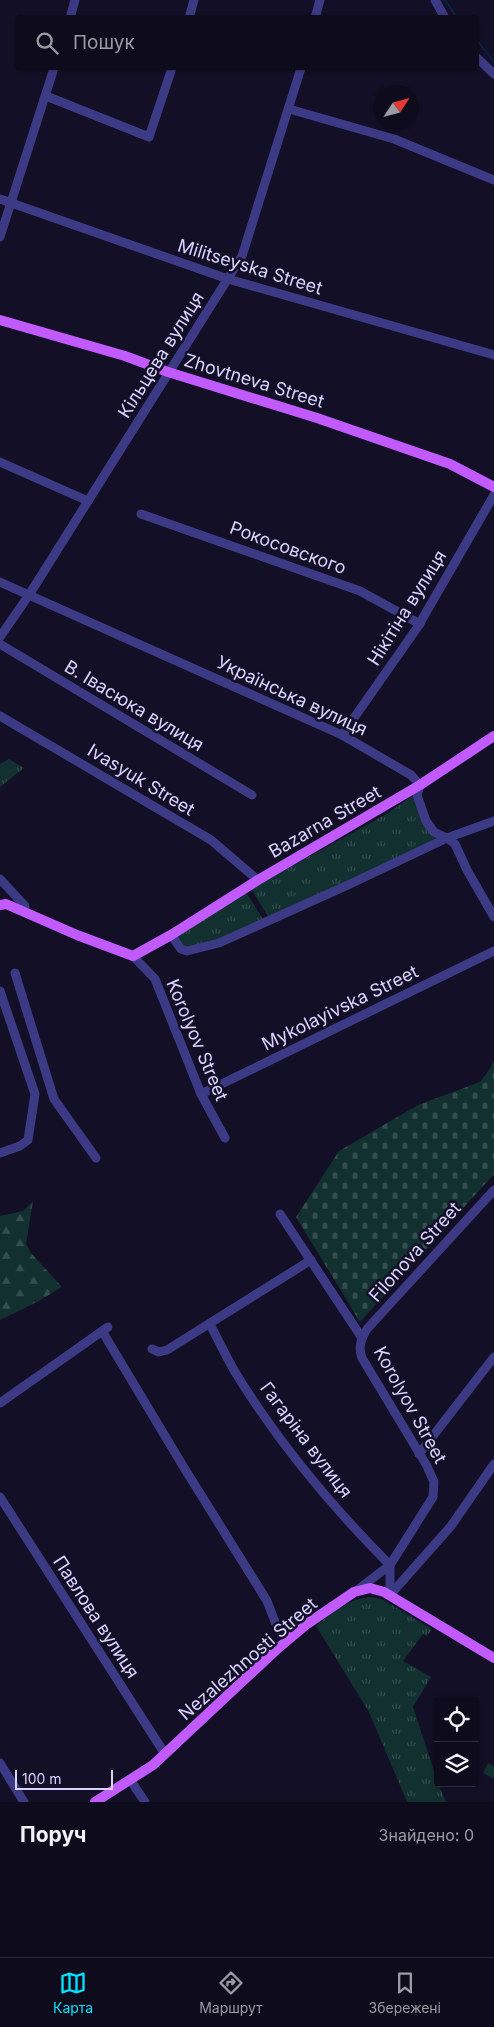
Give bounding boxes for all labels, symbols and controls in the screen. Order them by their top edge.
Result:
search box [15,15,479,70]
icon: search [33,29,61,57]
text: Пошук [73,31,135,54]
north arrow [374,85,419,130]
street label: Militseyska Street [175,235,325,299]
street label: Кільцева вулиця [113,288,208,422]
street label: Zhovtneva Street [182,349,327,412]
street label: Рокосовского [227,517,349,578]
street label: Нікітіна вулиця [363,546,450,669]
street label: Українська вулиця [214,651,371,740]
street label: В. Івасюка вулиця [61,656,208,755]
street label: Ivasyuk Street [84,739,199,820]
street label: Bazarna Street [265,781,384,862]
street label: Mykolayivska Street [258,961,421,1054]
street label: Korolyov Street [162,976,233,1104]
street label: Filonova Street [364,1197,465,1306]
street label: Korolyov Street [370,1343,451,1467]
street label: Гагаріна вулиця [256,1378,357,1502]
street label: Павлова вулиця [49,1552,144,1682]
street label: Nezalezhnosti Street [174,1593,321,1724]
map controls [434,1697,479,1787]
button: locate [434,1697,479,1742]
button: layers [434,1742,479,1787]
scale bar [15,1767,112,1790]
text: 100 m [22,1770,62,1787]
text: Поруч [20,1822,87,1847]
text: Знайдено: 0 [379,1825,474,1845]
tab: Карта [53,1969,93,2016]
tab: Маршрут [199,1969,263,2016]
tab: Збережені [369,1969,441,2016]

